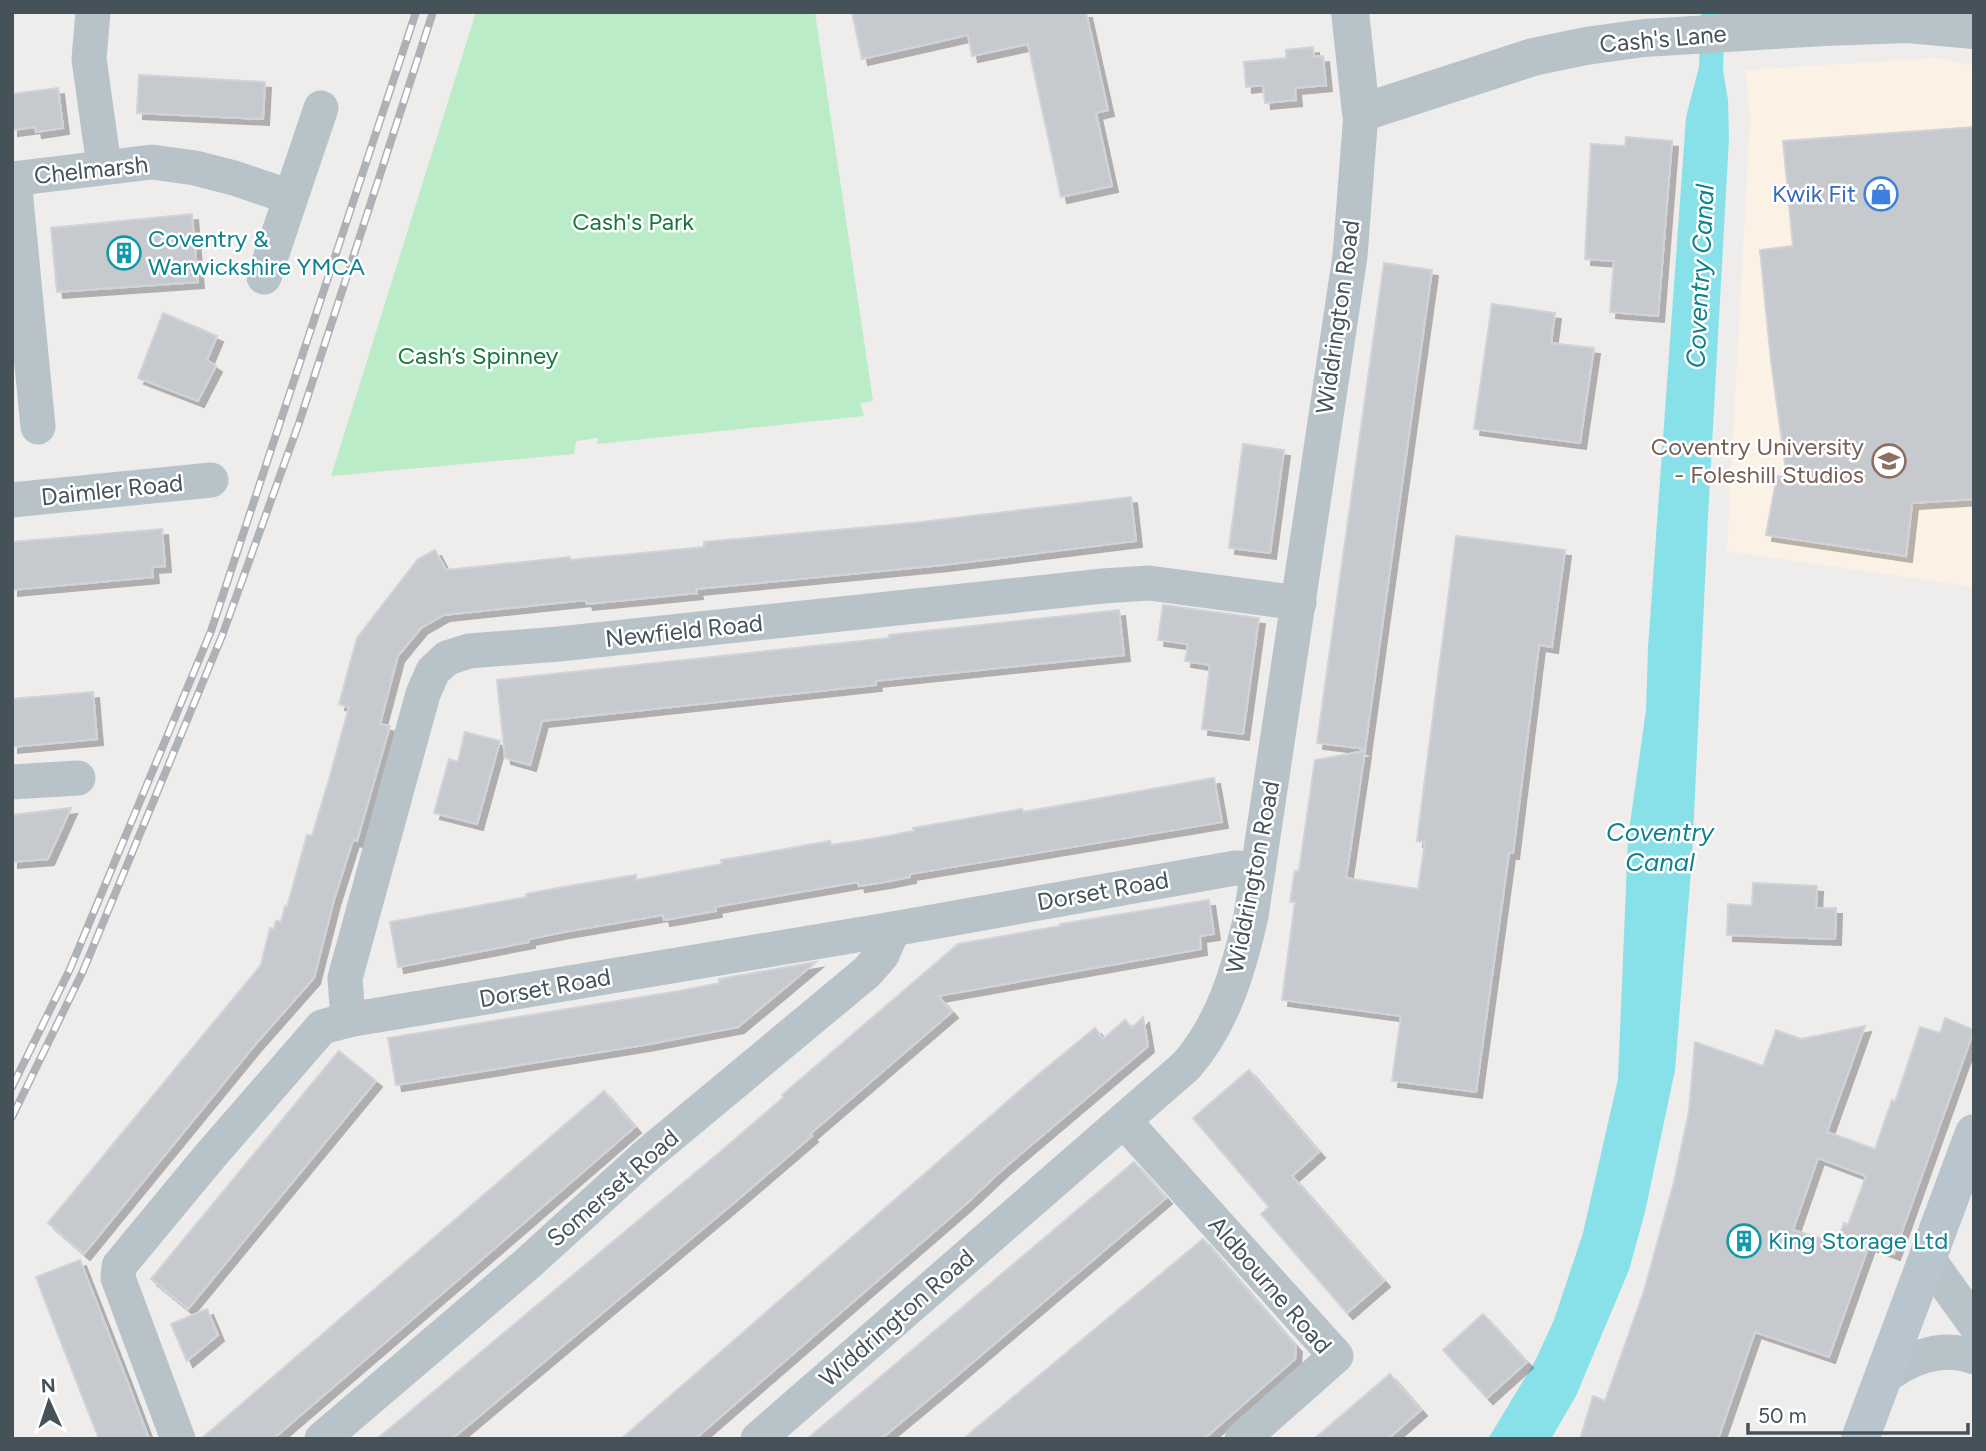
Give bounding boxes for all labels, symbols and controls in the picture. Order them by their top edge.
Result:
street label: Cash's Lane [1598,19,1728,58]
street label: Chelmarsh [33,149,149,190]
shop icon: Kwik Fit [1862,175,1900,213]
place label: Kwik Fit [1772,179,1856,208]
water label: Coventry Canal [1679,183,1721,369]
park label: Cash's Park [572,207,694,236]
street label: Widdrington Road [1310,218,1365,416]
place label: Coventry & Warwickshire YMCA [148,224,366,281]
building icon: Coventry & Warwickshire YMCA [105,234,143,272]
park label: Cash’s Spinney [398,341,559,370]
place label: Coventry University - Foleshill Studios [1651,432,1864,489]
school or university icon: Coventry University - Foleshill Studios [1870,442,1908,480]
street label: Daimler Road [40,468,184,511]
street label: Newfield Road [604,608,764,653]
street label: Widdrington Road [1220,778,1285,976]
water label: Coventry Canal [1606,816,1715,878]
street label: Dorset Road [1035,865,1171,916]
street label: Dorset Road [477,962,613,1013]
street label: Somerset Road [541,1123,684,1253]
street label: Aldbourne Road [1203,1210,1338,1359]
building icon: King Storage Ltd [1725,1222,1763,1260]
place label: King Storage Ltd [1768,1226,1948,1255]
street label: Widdrington Road [813,1243,980,1393]
north arrow [14,1367,84,1437]
text: N [40,1374,56,1397]
scale bar [1748,1392,1968,1436]
text: 50 m [1758,1403,1807,1428]

